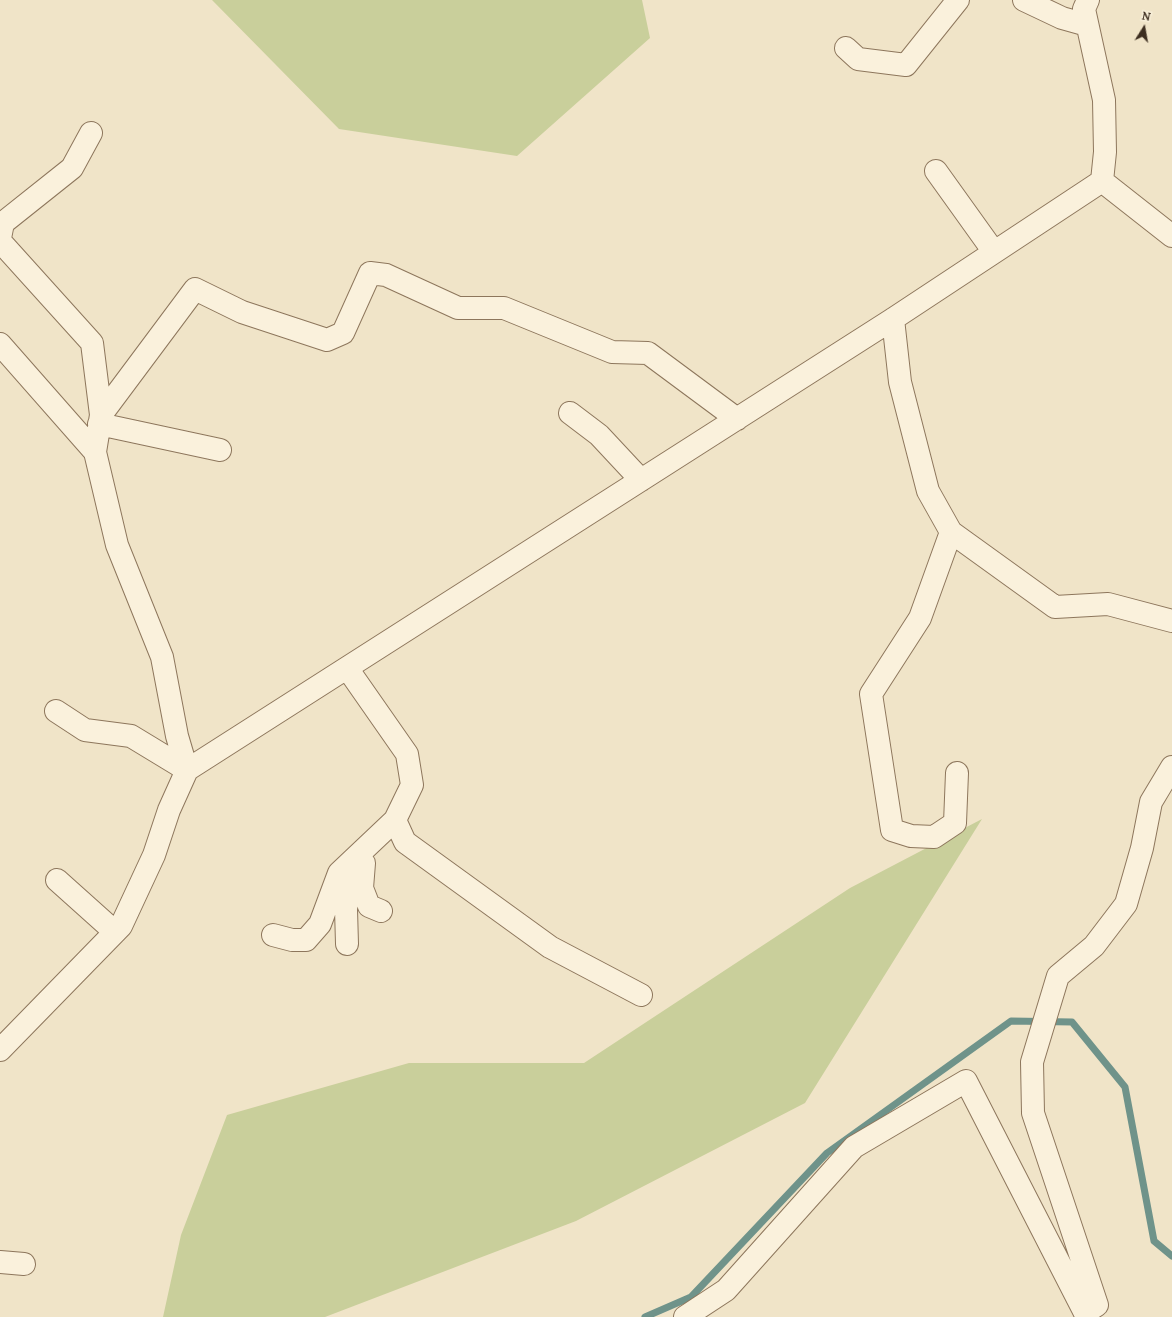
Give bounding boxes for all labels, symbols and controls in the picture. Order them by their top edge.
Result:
north arrow [1124,8,1164,48]
text: N [1141,9,1152,24]

